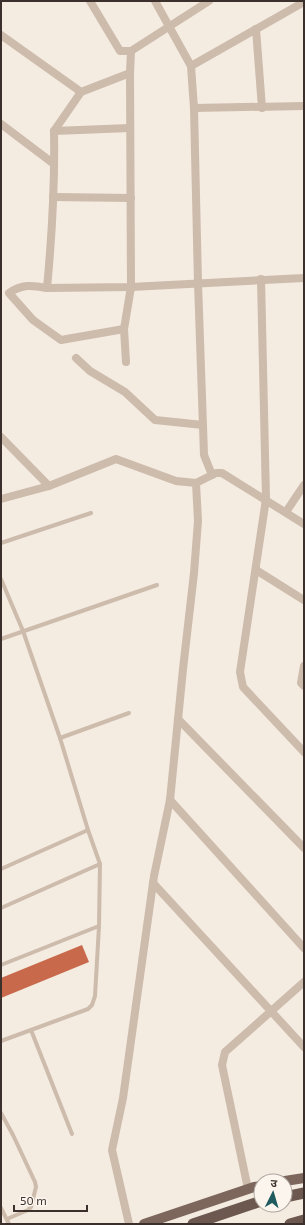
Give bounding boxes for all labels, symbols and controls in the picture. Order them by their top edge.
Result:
north arrow [253,1173,293,1213]
text: उ [270,1176,278,1189]
scale bar [14,1187,87,1213]
text: 50 m [20,1193,47,1207]

